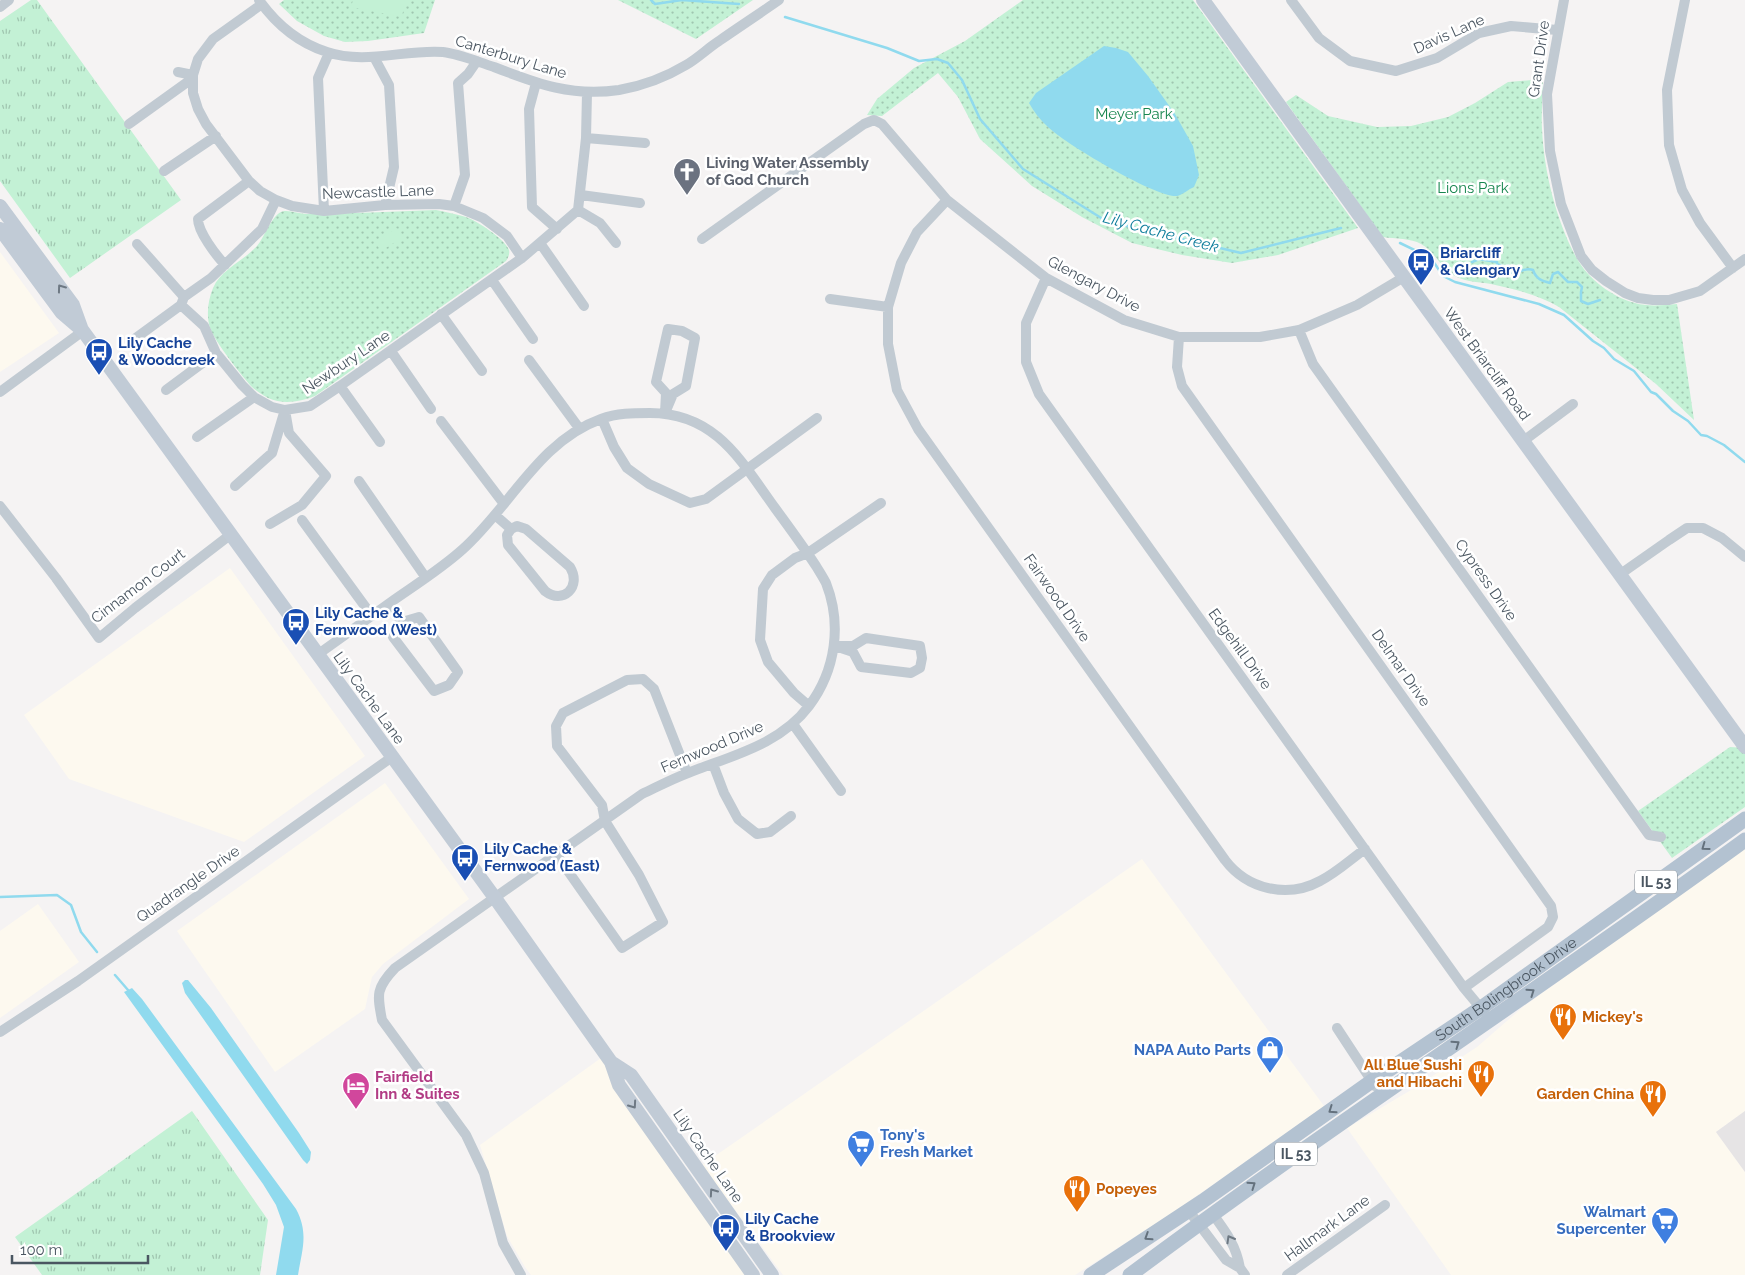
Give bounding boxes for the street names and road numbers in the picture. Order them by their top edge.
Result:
street label: Davis Lane [1411,10,1487,58]
street label: Grant Drive [1525,19,1553,99]
street label: Canterbury Lane [453,31,569,83]
street label: Newcastle Lane [322,181,434,203]
street label: Glengary Drive [1045,252,1144,316]
street label: West Briarcliff Road [1440,304,1534,424]
street label: Newbury Lane [299,326,393,398]
street label: Cypress Drive [1451,536,1521,624]
street label: Cinnamon Court [87,545,189,627]
street label: Fairwood Drive [1020,551,1094,646]
street label: Edgehill Drive [1205,605,1276,693]
street label: Delmar Drive [1368,626,1434,710]
street label: Lily Cache Lane [329,648,409,748]
street label: Fernwood Drive [658,717,766,777]
street label: Quadrangle Drive [133,842,243,926]
road number: IL 53 [1635,870,1677,894]
street label: South Bolingbrook Drive [1432,933,1580,1045]
street label: Lily Cache Lane [669,1106,747,1206]
road number: IL 53 [1275,1142,1317,1166]
street label: Hallmark Lane [1281,1191,1373,1265]

